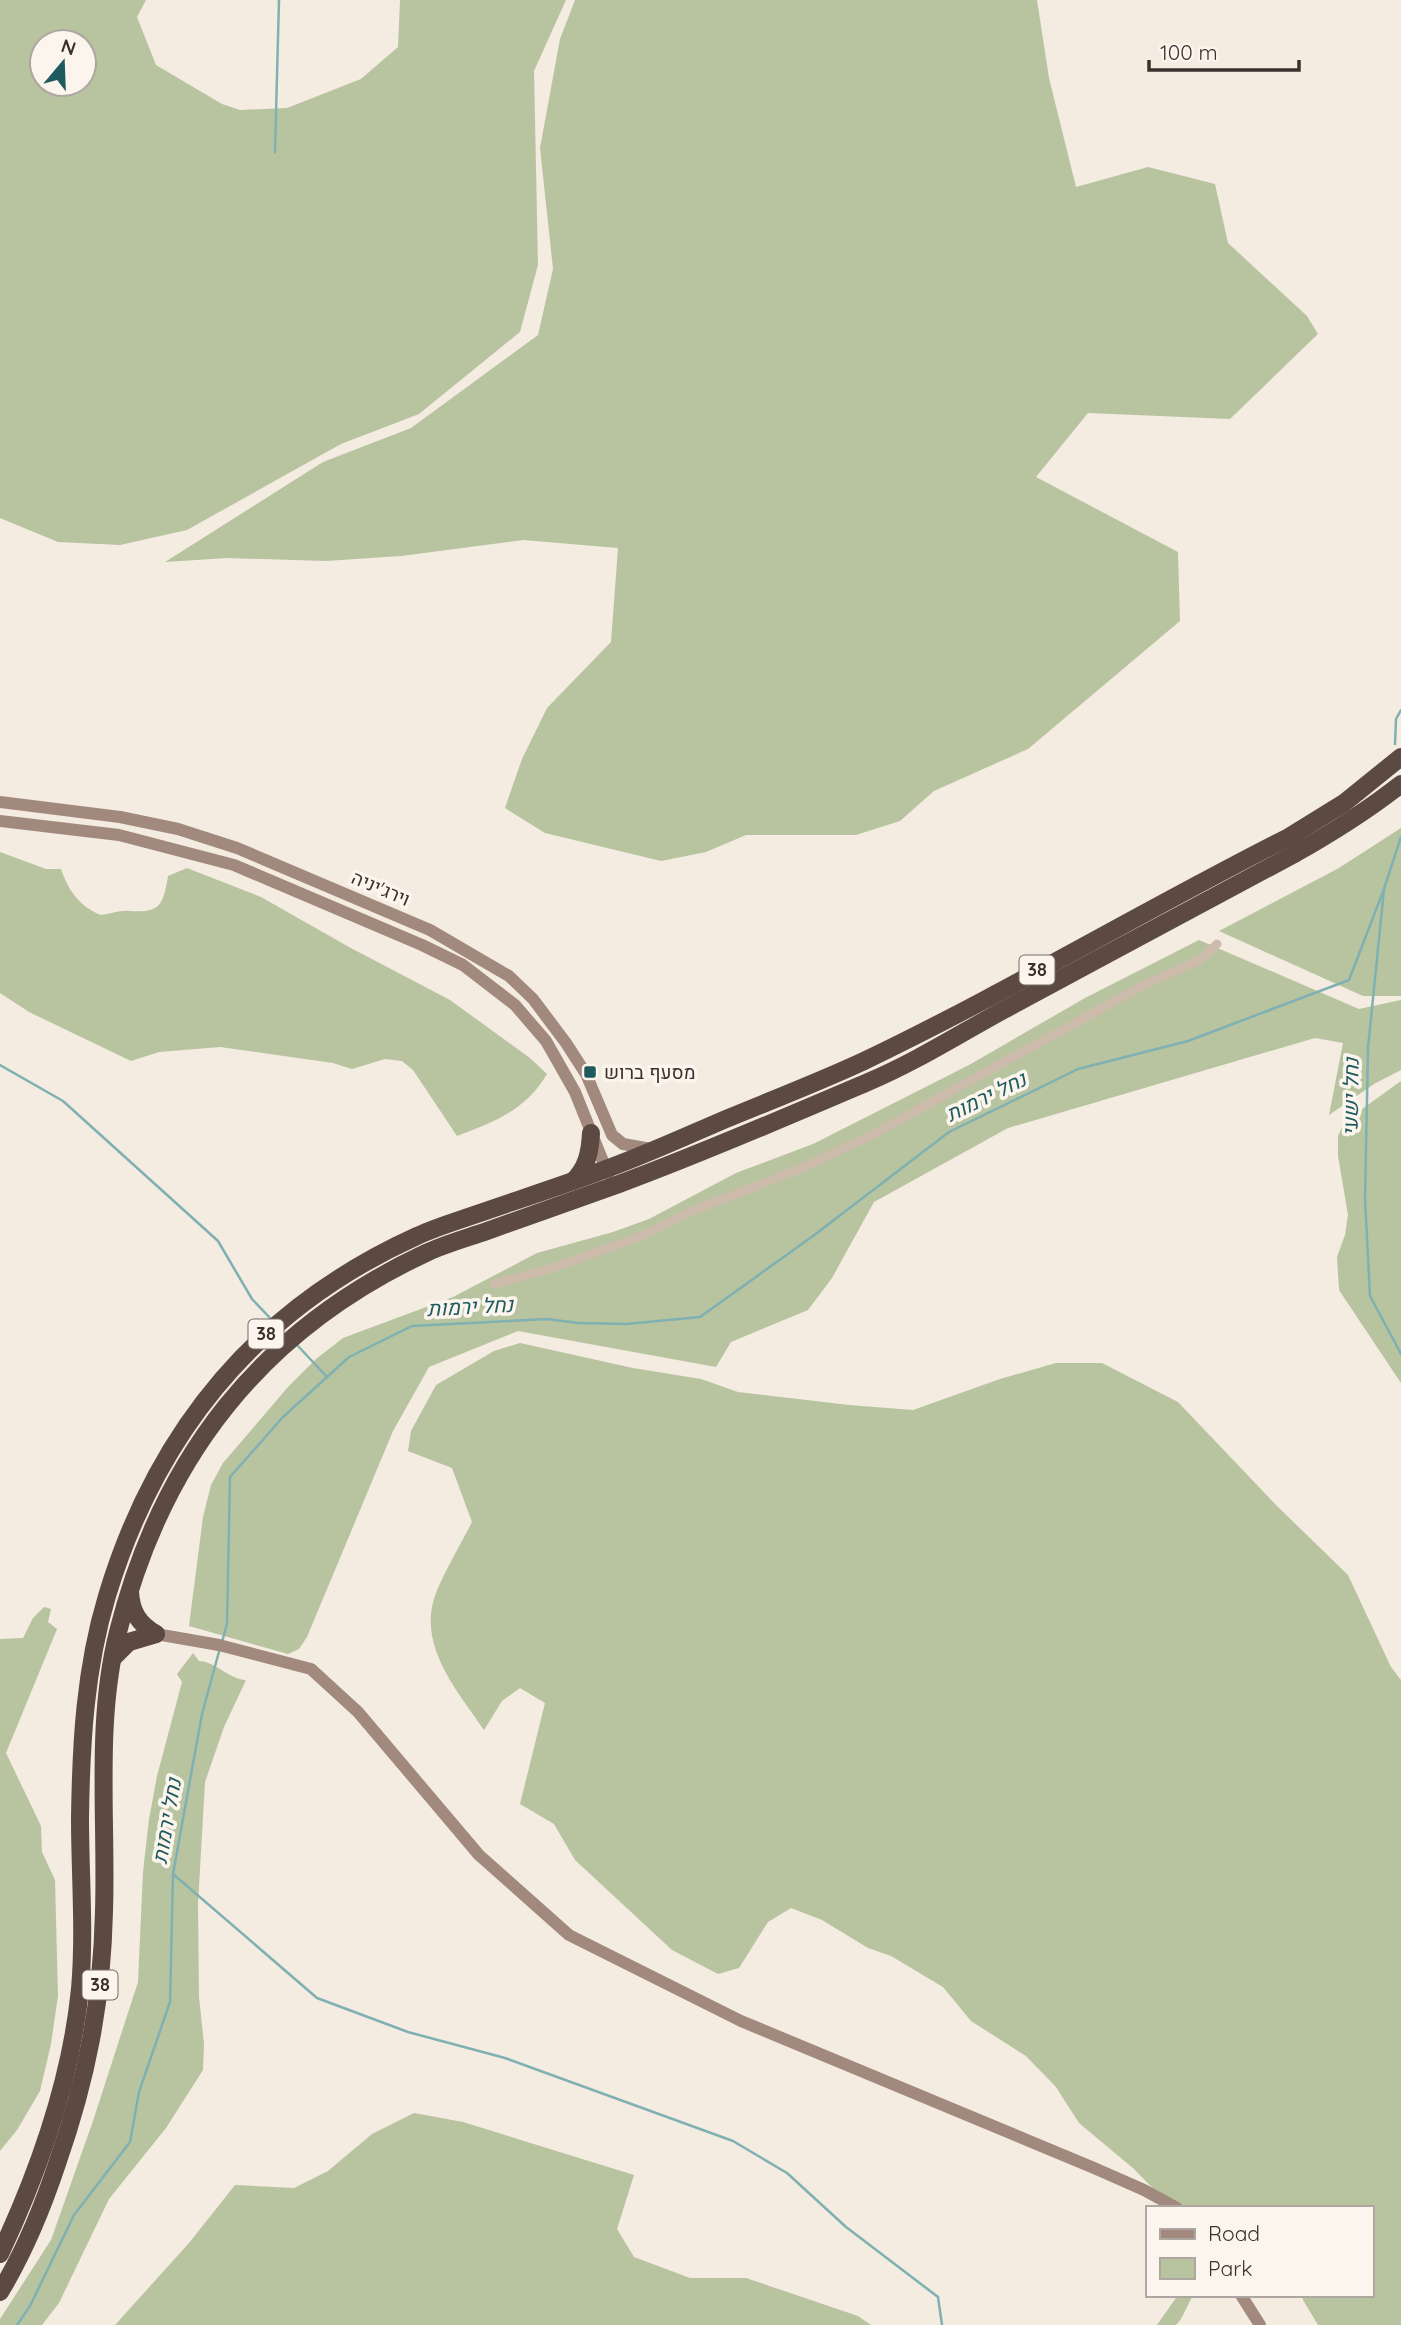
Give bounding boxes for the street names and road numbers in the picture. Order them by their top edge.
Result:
street label: וירג'יניה [348,865,414,911]
road number: 38 [1020,956,1054,985]
road number: 38 [248,1320,284,1349]
road number: 38 [82,1970,118,1999]

